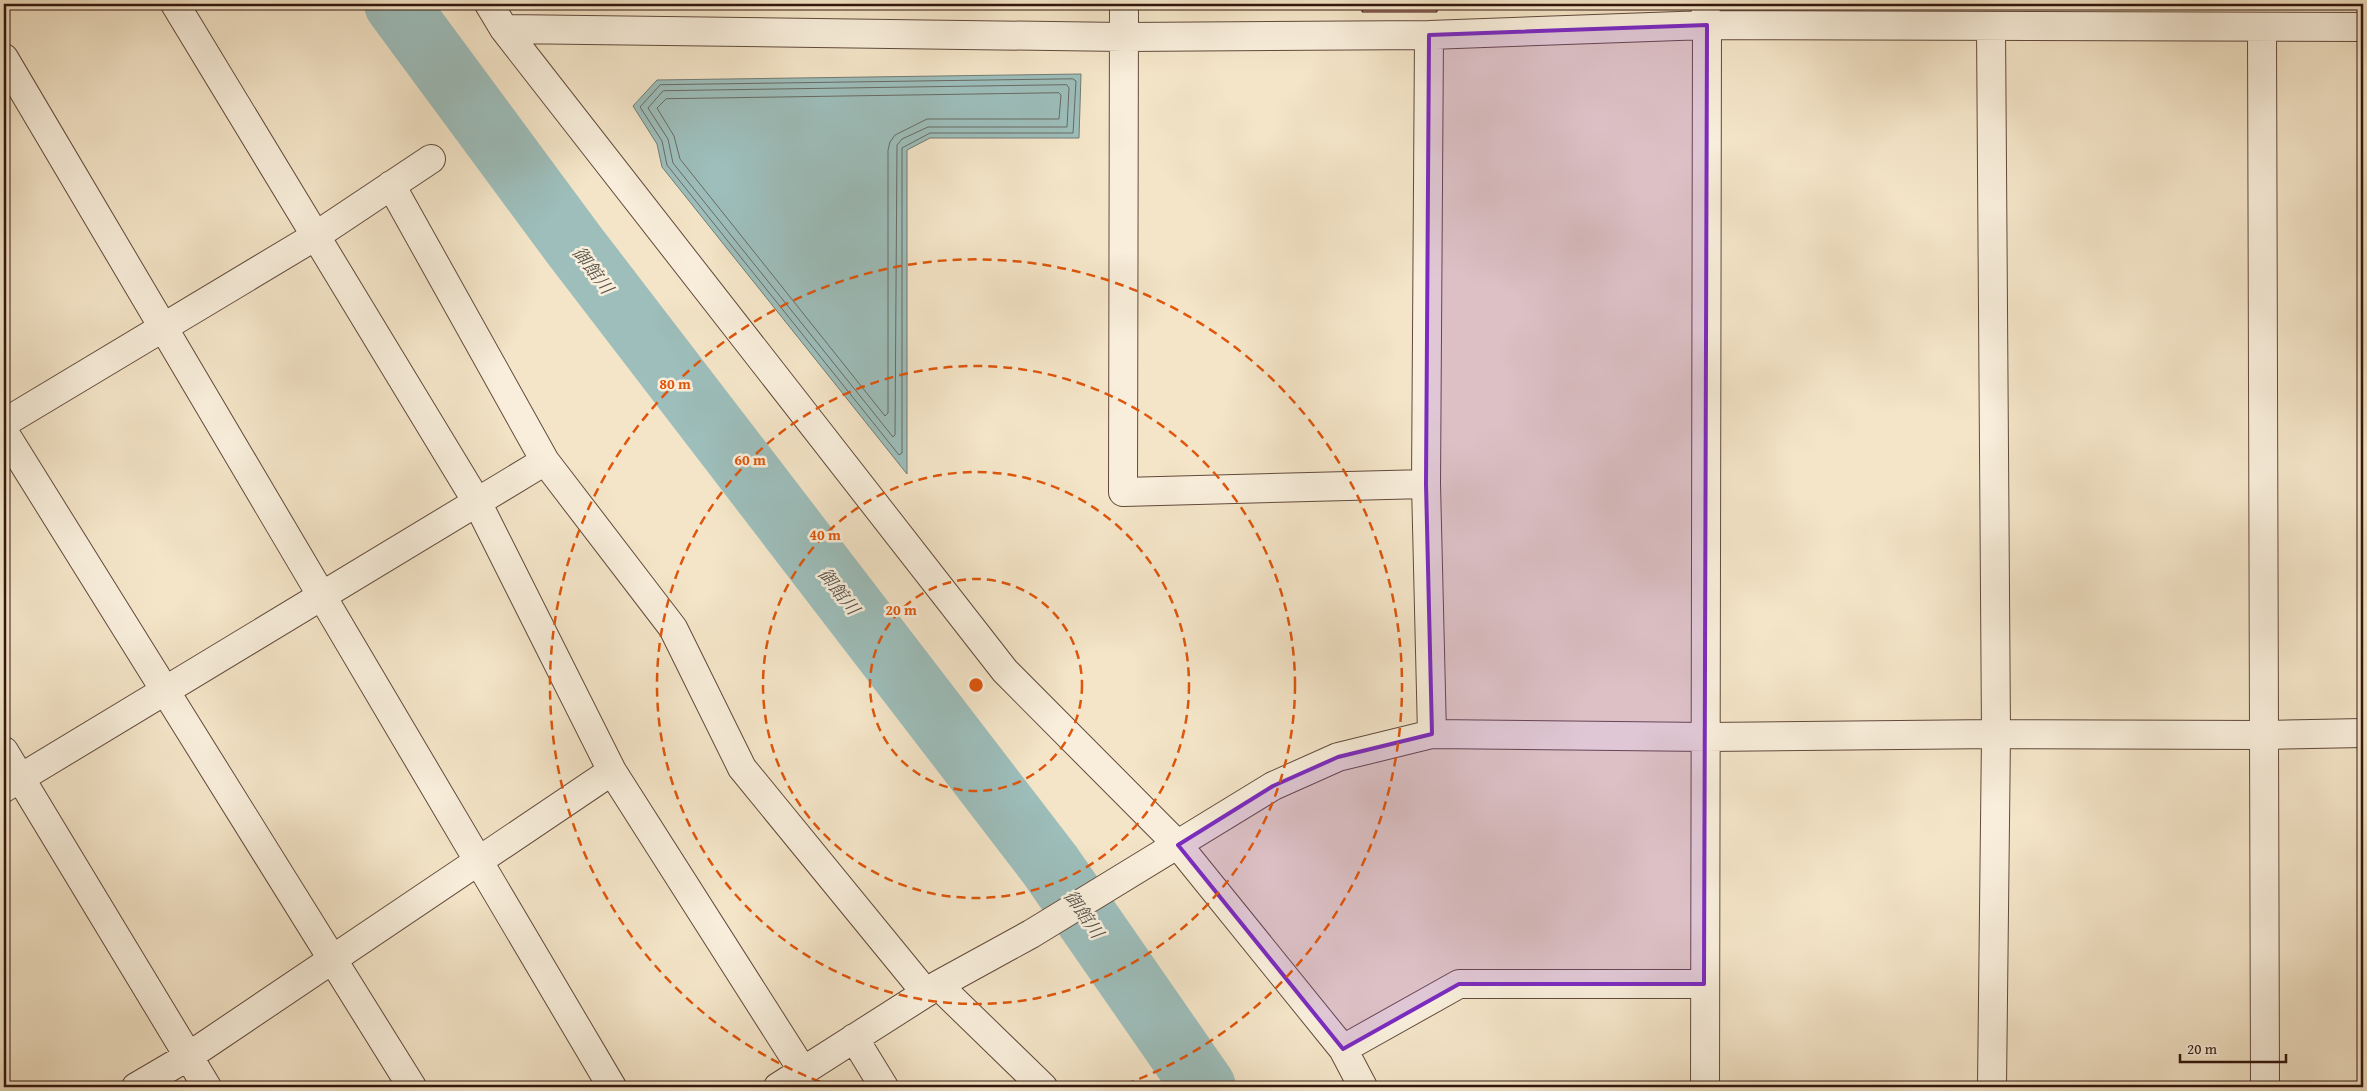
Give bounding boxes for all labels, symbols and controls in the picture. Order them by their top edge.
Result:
water label: 御館川 [566,240,621,301]
text: 80 m [659,373,691,394]
text: 60 m [734,449,766,470]
text: 40 m [809,524,841,545]
water label: 御館川 [812,561,867,622]
text: 20 m [885,599,917,620]
centre of rings [967,676,985,694]
water label: 御館川 [1057,884,1112,945]
scale bar [2180,1031,2286,1063]
text: 20 m [2187,1038,2218,1059]

